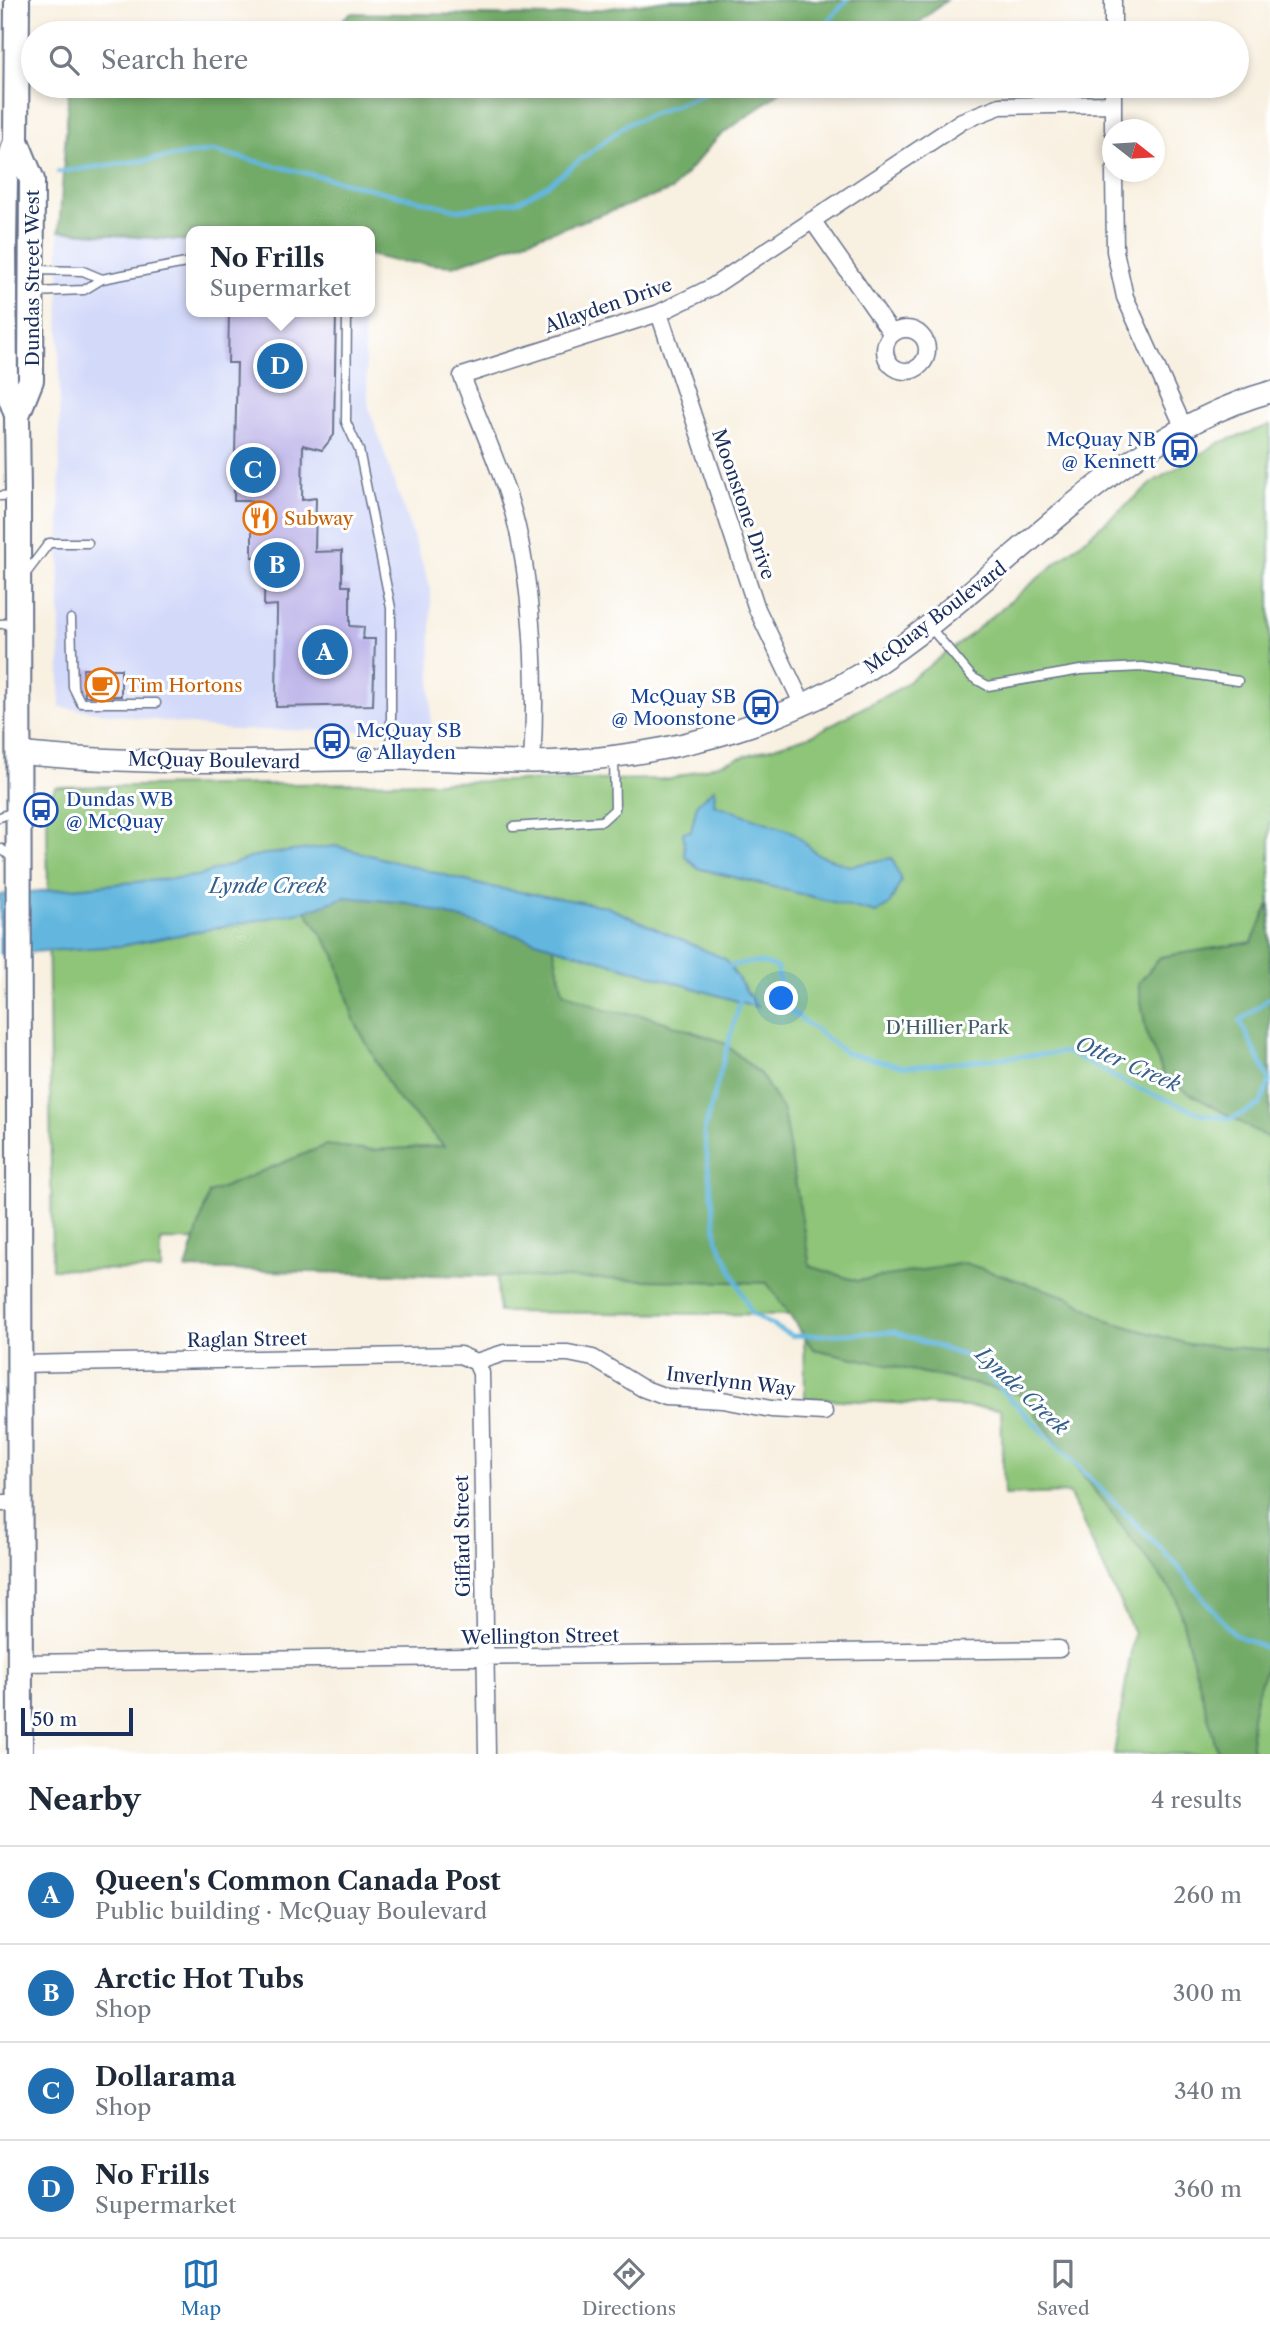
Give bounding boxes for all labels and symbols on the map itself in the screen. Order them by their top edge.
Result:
north arrow [1102,119,1165,182]
street label: Dundas Street West [21,189,44,366]
street label: Allayden Drive [540,273,675,338]
pin: D [257,340,303,392]
street label: Moonstone Drive [707,426,780,582]
place label: McQuay NB @ Kennett [1046,428,1156,473]
bus stop icon: McQuay NB @ Kennett [1161,431,1199,469]
pin: C [230,444,276,496]
restaurant icon: Subway [241,499,279,537]
place label: Subway [284,507,354,530]
pin: B [254,539,300,591]
street label: McQuay Boulevard [860,556,1011,678]
pin: A [302,626,348,678]
cafe icon: Tim Hortons [83,666,121,704]
place label: Tim Hortons [126,674,243,697]
place label: McQuay SB @ Moonstone [611,685,736,730]
bus stop icon: McQuay SB @ Moonstone [742,688,780,726]
place label: McQuay SB @ Allayden [356,719,461,764]
bus stop icon: McQuay SB @ Allayden [313,722,351,760]
street label: McQuay Boulevard [128,747,301,774]
place label: Dundas WB @ McQuay [66,788,173,833]
bus stop icon: Dundas WB @ McQuay [22,791,60,829]
water label: Lynde Creek [207,873,327,898]
your location [764,981,798,1015]
park label: D'Hillier Park [885,1016,1010,1039]
water label: Otter Creek [1072,1030,1184,1097]
street label: Raglan Street [187,1327,308,1352]
water label: Lynde Creek [969,1340,1074,1440]
street label: Inverlynn Way [665,1362,797,1401]
street label: Giffard Street [450,1474,475,1597]
street label: Wellington Street [460,1624,619,1649]
scale bar [21,1705,133,1737]

